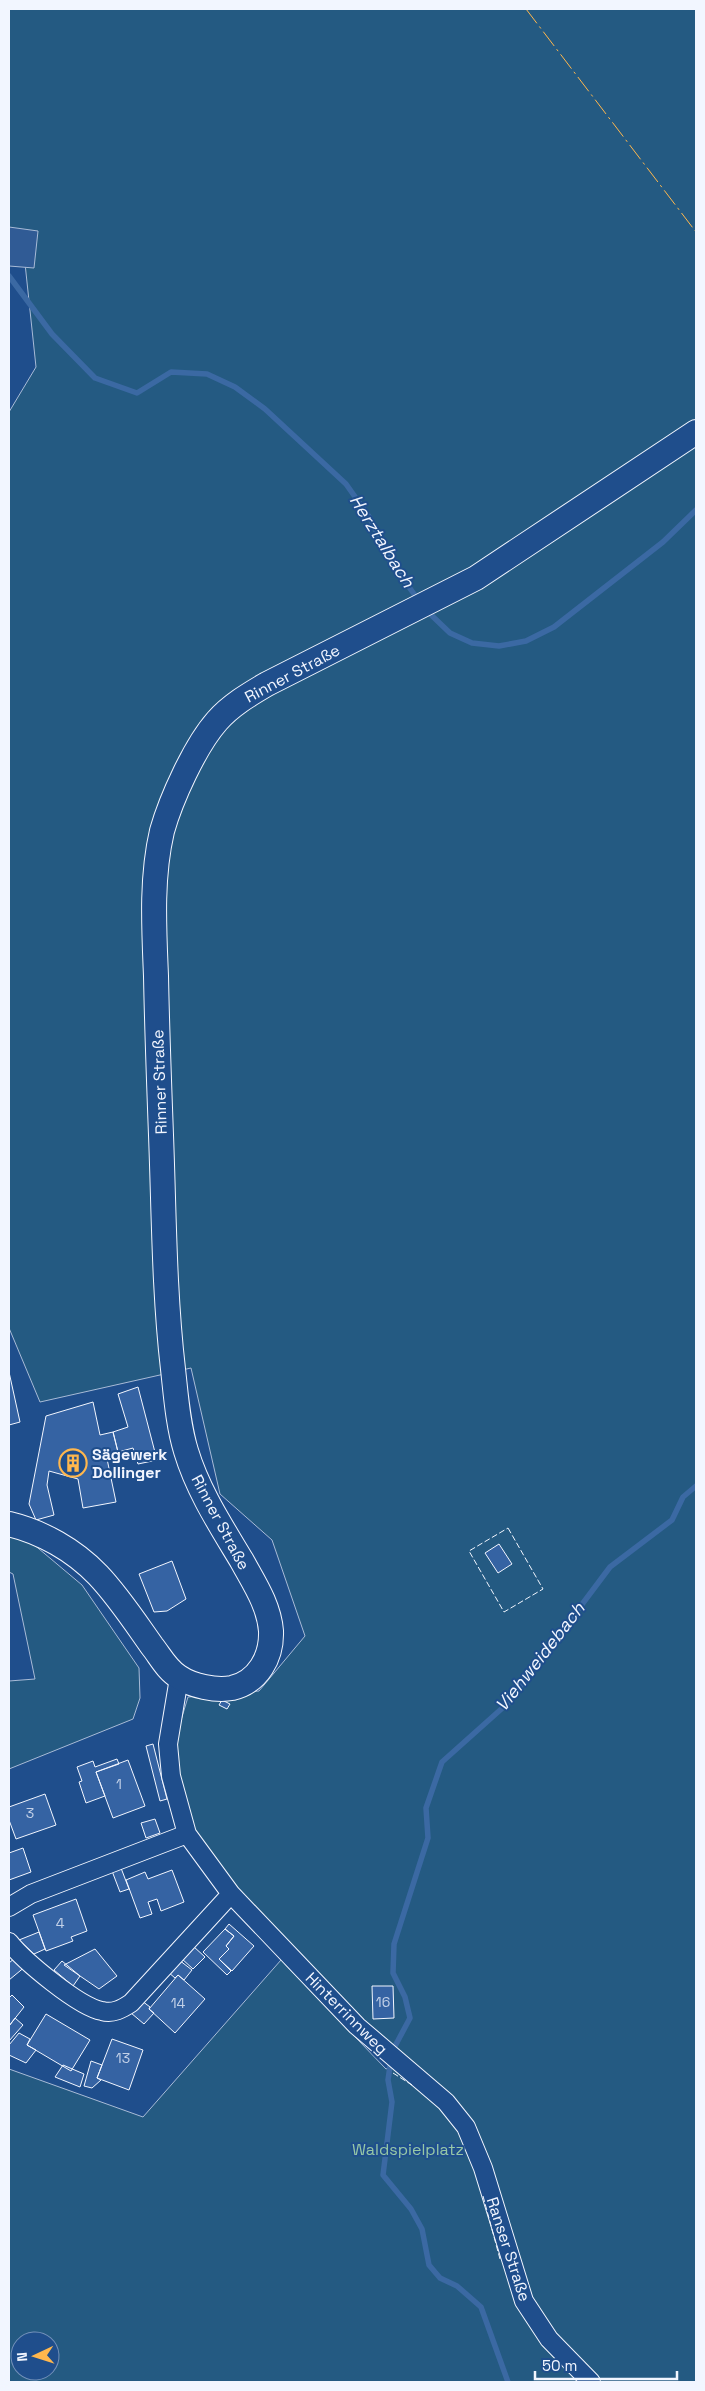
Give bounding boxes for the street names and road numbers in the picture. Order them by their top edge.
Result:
street label: Rinner Straße [241,640,343,707]
street label: Rinner Straße [147,1029,172,1135]
street label: Rinner Straße [187,1471,254,1573]
street label: Hinterrinnweg [301,1968,392,2059]
street label: Ranser Straße [482,2194,535,2304]

